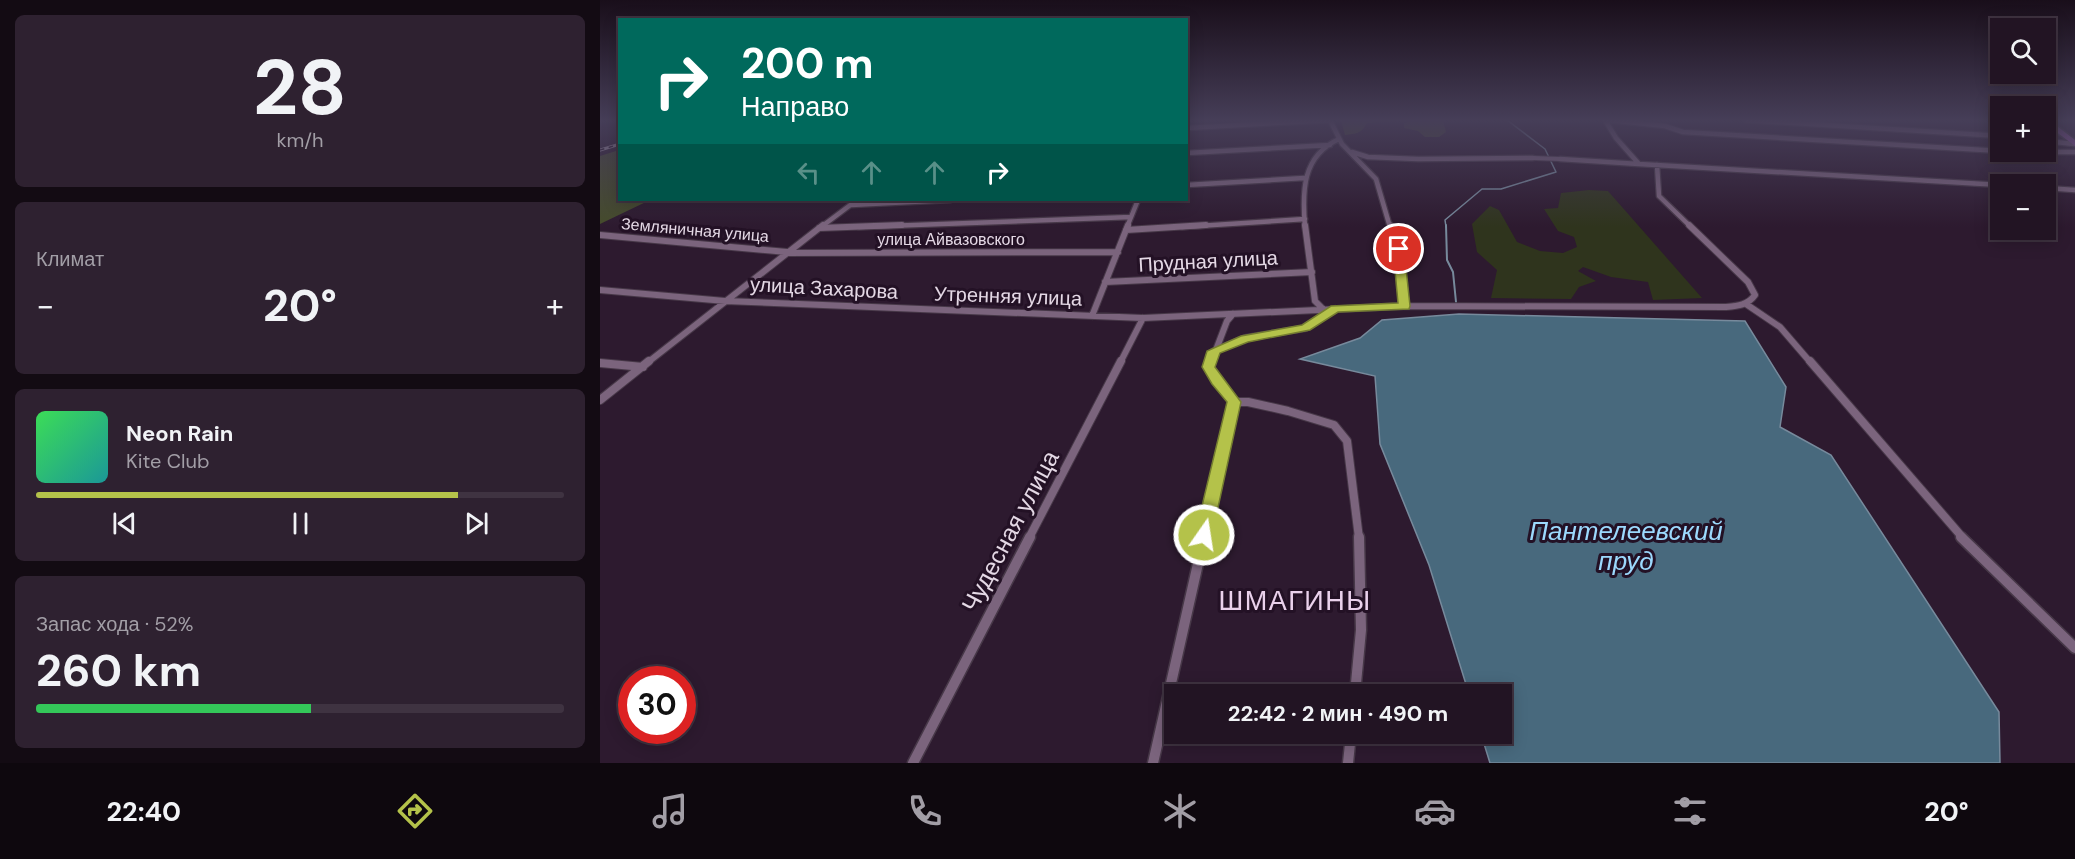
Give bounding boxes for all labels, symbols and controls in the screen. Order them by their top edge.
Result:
map controls [1990,18,2056,240]
button: search [1990,18,2056,84]
text: 200 m [741,36,874,91]
text: 28 [253,37,347,138]
icon: right [642,42,720,120]
text: Направо [741,89,849,124]
button: + [1990,96,2056,162]
text: km/h [276,127,324,153]
icon: left [792,156,825,189]
icon: ahead [855,156,888,189]
icon: ahead [918,156,951,189]
icon: right [981,156,1014,189]
button: − [1990,174,2056,240]
street label: Земляничная улица [620,213,770,247]
pin [1373,223,1424,274]
street label: улица Айвазовского [877,229,1025,250]
icon: arrive [1382,232,1415,265]
street label: Прудная улица [1138,244,1279,278]
text: Климат [36,246,104,272]
street label: улица Захарова [749,271,900,305]
text: 20° [263,276,337,335]
street label: Утренняя улица [934,280,1083,312]
text: − [36,284,54,327]
text: + [546,284,564,327]
text: Neon Rain [126,419,233,448]
street label: Чудесная улица [954,444,1066,617]
text: Kite Club [126,448,210,474]
position arrow [1172,503,1236,567]
icon: previous [108,507,141,540]
icon: pause [284,507,317,540]
icon: next [460,507,493,540]
water label: Пантелеевский пруд [1529,514,1723,578]
district label: ШМАГИНЫ [1218,583,1372,618]
text: Запас хода · 52% [36,611,193,637]
text: 260 km [36,641,201,700]
speed limit sign: 30 [618,666,696,744]
text: 22:42 · 2 мин · 490 m [1228,699,1448,728]
icon: directions [394,790,436,832]
icon: music [649,790,691,832]
icon: phone [904,790,946,832]
icon: climate [1159,790,1201,832]
icon: car [1414,790,1456,832]
icon: filters [1669,790,1711,832]
text: 22:40 [107,794,181,829]
text: 20° [1924,794,1968,829]

